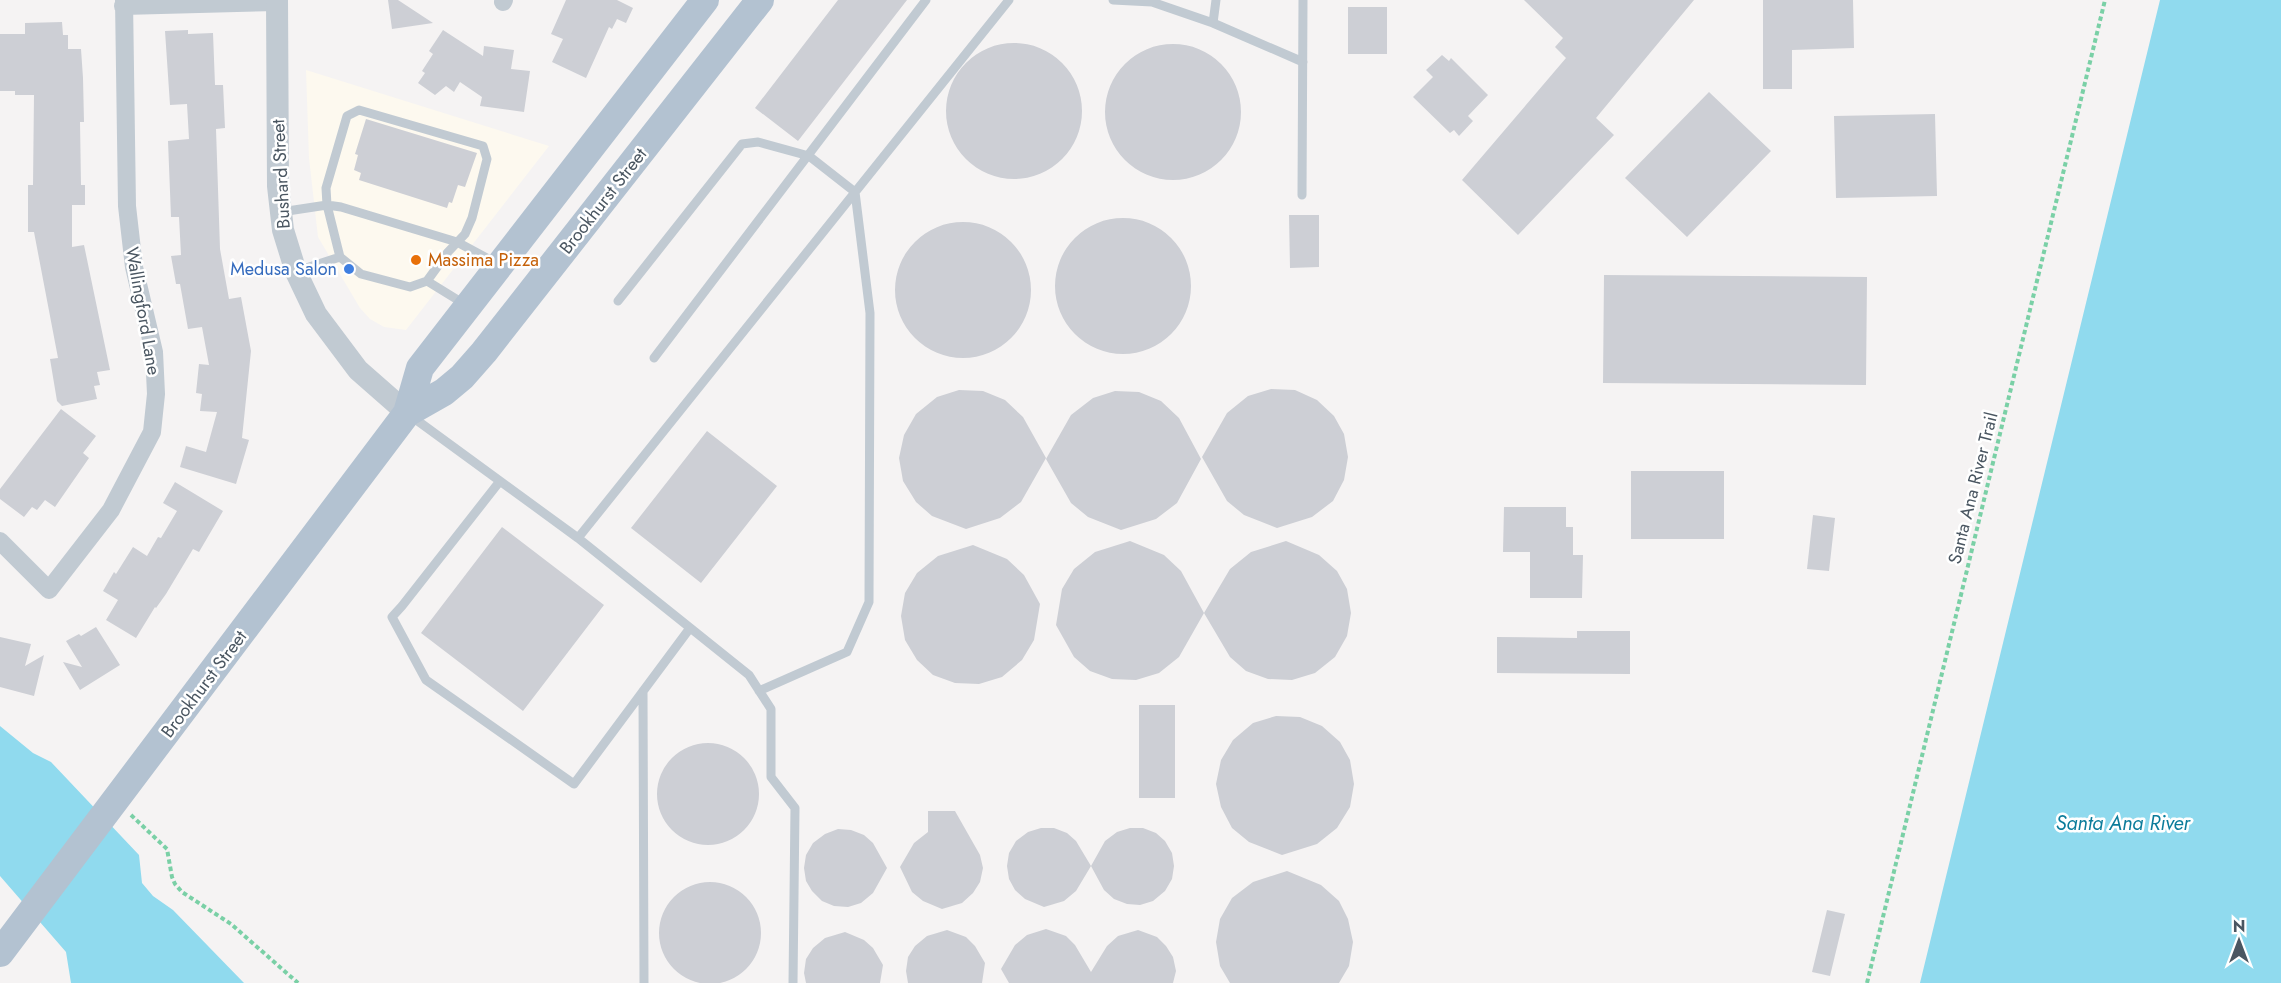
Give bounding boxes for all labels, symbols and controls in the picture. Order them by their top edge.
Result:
street label: Bushard Street [265,118,297,229]
street label: Brookhurst Street [553,142,653,260]
street label: Wallingford Lane [119,245,167,377]
place label: Massima Pizza [428,247,539,273]
marker: Massima Pizza [409,253,423,267]
place label: Medusa Salon [230,256,337,282]
marker: Medusa Salon [342,262,356,276]
street label: Santa Ana River Trail [1942,409,2004,567]
street label: Brookhurst Street [155,624,253,743]
water label: Santa Ana River [2056,809,2192,838]
north arrow [2209,911,2269,971]
text: N [2233,915,2245,938]

